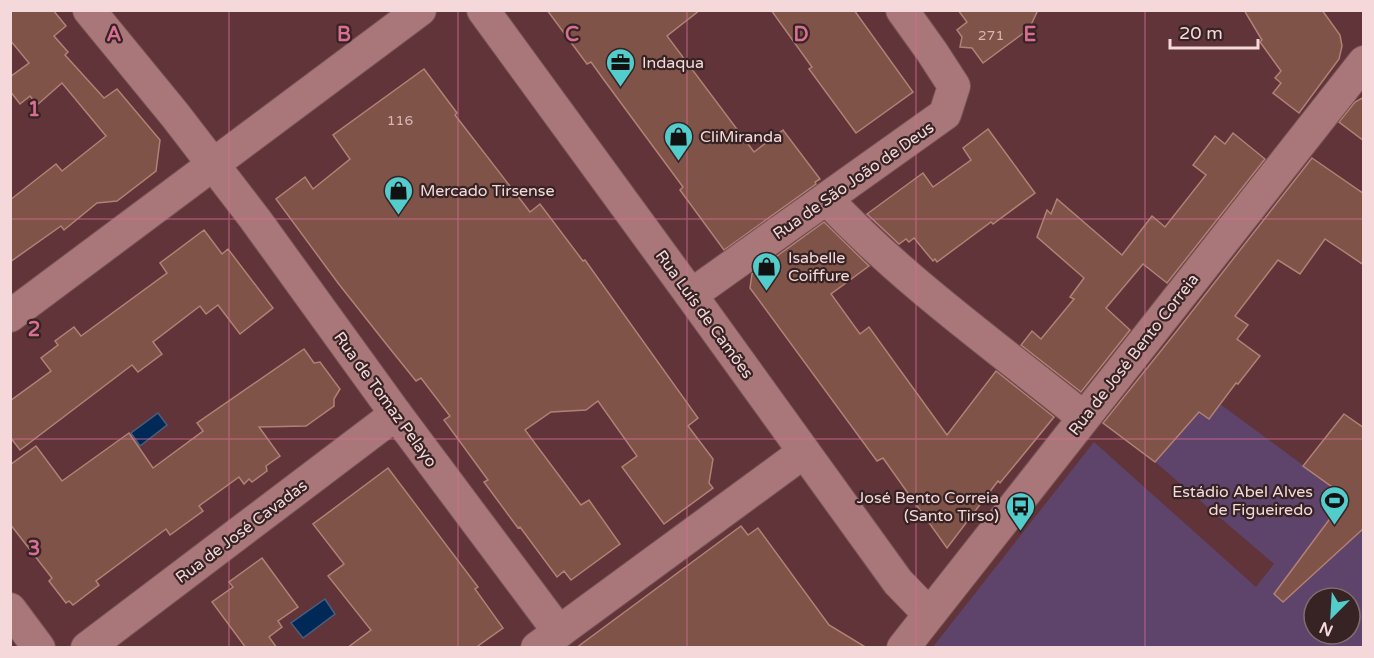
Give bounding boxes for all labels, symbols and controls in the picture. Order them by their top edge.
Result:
scale bar [1170,12,1258,50]
text: 20 m [1179,22,1223,44]
text: A [107,23,122,47]
text: B [337,23,351,47]
text: C [565,23,579,47]
text: D [793,23,809,47]
text: E [1024,23,1037,47]
house number: 271 [978,27,1004,44]
office icon: Indaqua [605,46,637,88]
place label: Indaqua [642,53,704,73]
text: 1 [28,98,40,122]
house number: 116 [387,112,413,129]
street label: Rua de São João de Deus [769,118,938,244]
shop icon: CliMiranda [663,120,695,162]
place label: CliMiranda [700,127,782,147]
shop icon: Mercado Tirsense [383,174,415,216]
place label: Mercado Tirsense [420,181,555,201]
street label: Rua Luís de Camões [651,247,757,383]
place label: Isabelle Coiffure [788,248,850,286]
shop icon: Isabelle Coiffure [751,250,783,292]
street label: Rua de José Bento Correia [1064,270,1203,440]
text: 2 [28,318,40,342]
street label: Rua de Tomaz Pelayo [329,328,441,471]
street label: Rua de José Cavadas [172,476,311,588]
place label: Estádio Abel Alves de Figueiredo [1172,482,1313,520]
sports icon: Estádio Abel Alves de Figueiredo [1318,484,1350,526]
place label: José Bento Correia (Santo Tirso) [857,488,999,526]
bus stop icon: José Bento Correia (Santo Tirso) [1004,490,1036,532]
text: 3 [28,537,40,561]
north arrow [1302,586,1362,646]
text: N [1316,617,1336,641]

